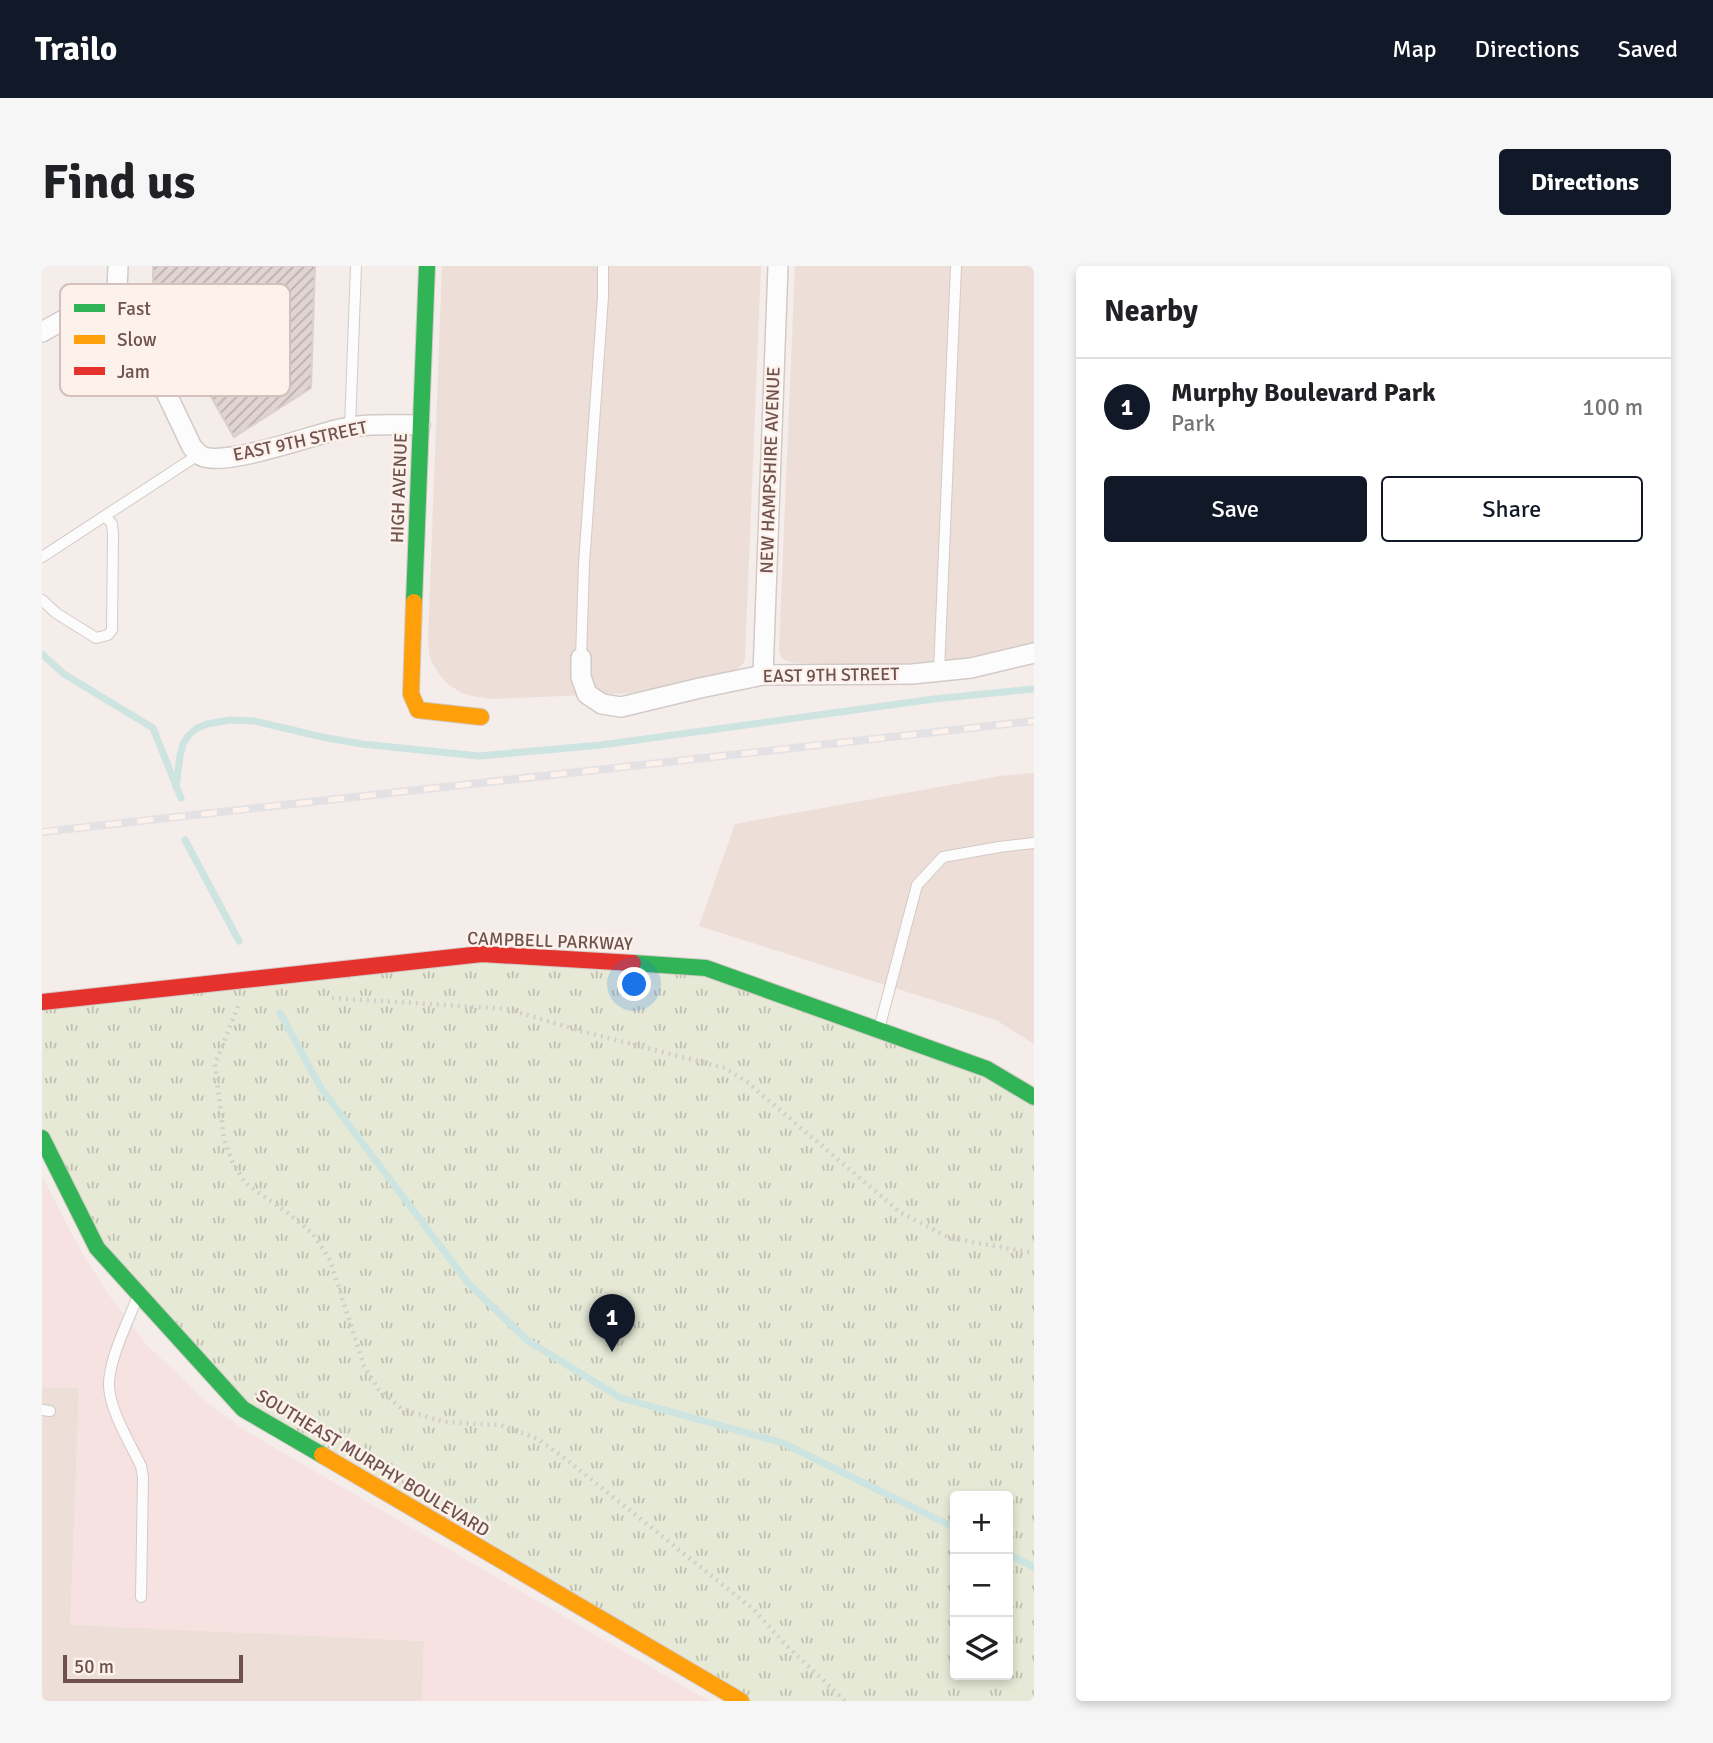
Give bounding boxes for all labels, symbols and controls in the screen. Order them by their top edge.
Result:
text: Trailo [35,29,117,70]
text: Map [1392,34,1437,64]
text: Directions [1475,34,1580,64]
text: Saved [1618,34,1678,64]
button: Directions [1499,149,1671,215]
text: Find us [42,152,195,212]
legend [60,284,290,396]
text: Nearby [1104,293,1198,330]
text: Fast [117,297,151,321]
text: Slow [117,328,157,352]
text: Jam [117,360,150,384]
street label: NEW HAMPSHIRE AVENUE [755,366,785,574]
text: Murphy Boulevard Park [1171,377,1436,409]
text: 1 [1121,393,1133,422]
text: 100 m [1582,393,1643,422]
text: Park [1171,409,1215,438]
street label: EAST 9TH STREET [231,416,369,466]
street label: HIGH AVENUE [386,433,412,543]
button: Save [1104,476,1367,542]
button: Share [1381,476,1643,542]
street label: EAST 9TH STREET [762,663,900,687]
street label: CAMPBELL PARKWAY [467,927,633,955]
your location [617,967,651,1001]
pin: 1 [589,1294,635,1352]
street label: SOUTHEAST MURPHY BOULEVARD [252,1385,494,1541]
map controls [950,1491,1013,1680]
button: + [950,1491,1013,1554]
button: − [950,1554,1013,1617]
button: layers [950,1617,1013,1680]
scale bar [63,1652,243,1684]
text: 50 m [74,1655,114,1679]

